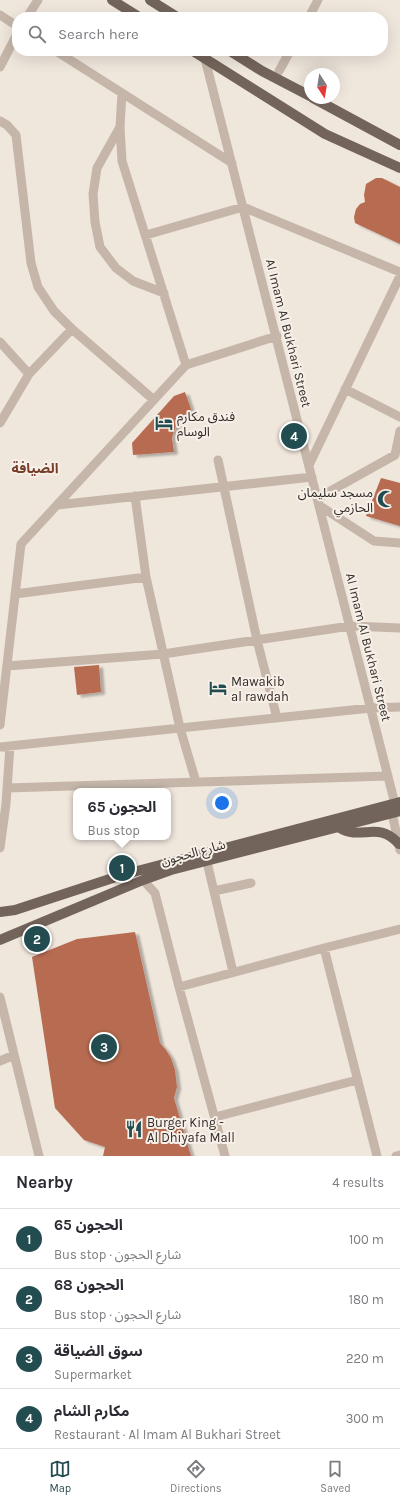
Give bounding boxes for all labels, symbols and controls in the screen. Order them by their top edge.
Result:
search box [12,12,388,56]
icon: search [26,23,48,45]
text: Search here [58,25,139,43]
north arrow [304,68,340,104]
street label: Al Imam Al Bukhari Street [263,257,314,409]
place label: فندق مكارم الوسام [177,409,235,441]
hotel icon: فندق مكارم الوسام [154,413,174,433]
pin: 4 [281,421,307,451]
district label: الضيافة [11,460,59,477]
place label: مسجد سليمان الحازمي [298,485,373,518]
mosque icon: مسجد سليمان الحازمي [376,489,396,509]
street label: Al Imam Al Bukhari Street [343,571,394,723]
place label: Mawakib al rawdah [231,674,289,704]
hotel icon: Mawakib al rawdah [208,678,228,698]
popup [73,788,171,840]
your location [212,793,232,813]
text: الحجون 65 [88,798,156,816]
text: Bus stop [88,823,140,838]
street label: شارع الحجون [159,837,228,871]
pin: 1 [109,853,135,883]
pin: 2 [24,924,50,954]
pin: 3 [91,1032,117,1062]
place label: Burger King - Al Dhiyafa Mall [147,1115,235,1145]
restaurant icon: Burger King - Al Dhiyafa Mall [124,1119,144,1139]
text: Nearby [16,1172,73,1192]
text: 4 results [332,1175,384,1190]
text: الحجون 65 [54,1216,123,1234]
text: 1 [27,1232,31,1247]
text: 100 m [349,1232,384,1247]
text: Bus stop · شارع الحجون [54,1247,181,1262]
text: الحجون 68 [54,1276,124,1294]
text: 2 [25,1292,33,1307]
text: 180 m [349,1292,384,1307]
text: Bus stop · شارع الحجون [54,1307,181,1322]
text: سوق الضياقة [54,1342,143,1360]
text: 3 [25,1351,33,1366]
text: 220 m [346,1351,384,1366]
text: Supermarket [54,1367,132,1382]
text: مكارم الشام [54,1402,130,1420]
text: 4 [25,1411,33,1426]
text: 300 m [346,1411,384,1426]
text: Restaurant · Al Imam Al Bukhari Street [54,1427,281,1442]
tab: Map [49,1458,71,1495]
tab: Directions [170,1458,222,1495]
tab: Saved [320,1458,351,1495]

